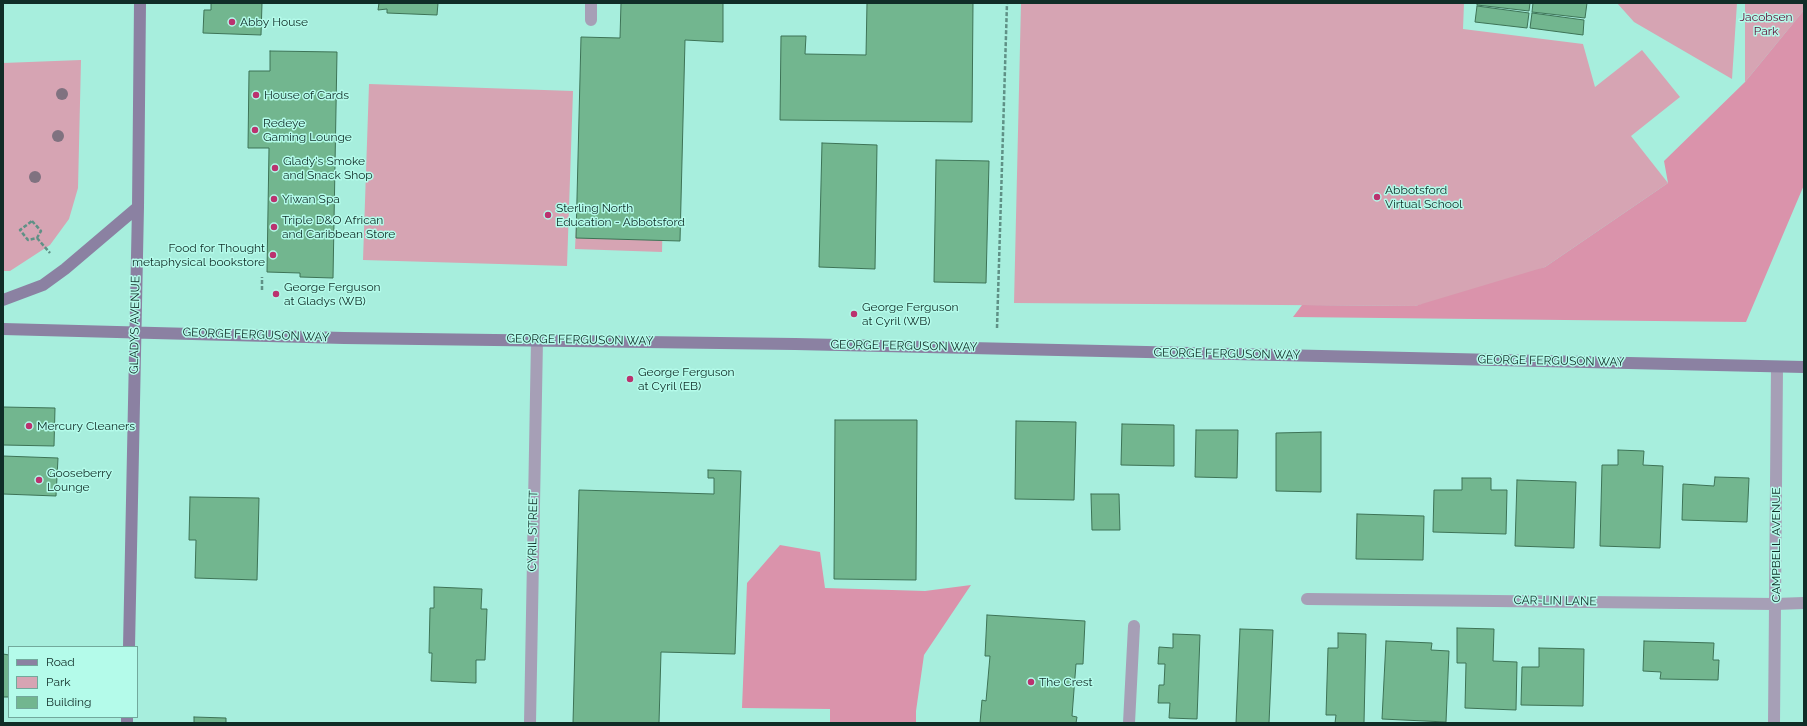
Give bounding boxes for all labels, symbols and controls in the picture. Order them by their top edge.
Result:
park label: Jacobsen Park [1739,10,1793,38]
place label: Abby House [240,15,308,29]
marker: Abby House [227,17,237,27]
place label: House of Cards [264,88,349,102]
marker: House of Cards [251,90,261,100]
place label: Redeye Gaming Lounge [263,116,352,144]
marker: Redeye Gaming Lounge [250,125,260,135]
place label: Glady's Smoke and Snack Shop [283,154,373,182]
marker: Glady's Smoke and Snack Shop [270,163,280,173]
place label: Abbotsford Virtual School [1385,183,1462,211]
place label: Yiwan Spa [282,192,340,206]
marker: Abbotsford Virtual School [1372,192,1382,202]
marker: Yiwan Spa [269,194,279,204]
place label: Sterling North Education - Abbotsford [556,201,685,229]
marker: Sterling North Education - Abbotsford [543,210,553,220]
place label: Triple D&O African and Caribbean Store [282,213,395,241]
marker: Triple D&O African and Caribbean Store [269,222,279,232]
place label: Food for Thought metaphysical bookstore [132,241,265,269]
marker: Food for Thought metaphysical bookstore [268,250,278,260]
street label: GLADYS AVENUE [127,276,143,374]
place label: George Ferguson at Gladys (WB) [284,280,381,308]
marker: George Ferguson at Gladys (WB) [271,289,281,299]
place label: George Ferguson at Cyril (WB) [862,300,959,328]
marker: George Ferguson at Cyril (WB) [849,309,859,319]
street label: GEORGE FERGUSON WAY [182,325,330,345]
street label: GEORGE FERGUSON WAY [506,332,654,348]
street label: GEORGE FERGUSON WAY [830,338,978,354]
street label: GEORGE FERGUSON WAY [1153,346,1301,362]
street label: GEORGE FERGUSON WAY [1477,353,1625,369]
place label: George Ferguson at Cyril (EB) [638,365,735,393]
marker: George Ferguson at Cyril (EB) [625,374,635,384]
place label: Mercury Cleaners [37,419,135,433]
marker: Mercury Cleaners [24,421,34,431]
place label: Gooseberry Lounge [47,466,112,494]
marker: Gooseberry Lounge [34,475,44,485]
street label: CAMPBELL AVENUE [1769,487,1783,603]
street label: CYRIL STREET [525,490,541,572]
street label: CAR-LIN LANE [1513,593,1597,609]
legend [8,646,138,718]
text: Road [46,655,75,669]
text: Park [46,675,71,689]
place label: The Crest [1039,675,1093,689]
marker: The Crest [1026,677,1036,687]
text: Building [46,695,92,709]

